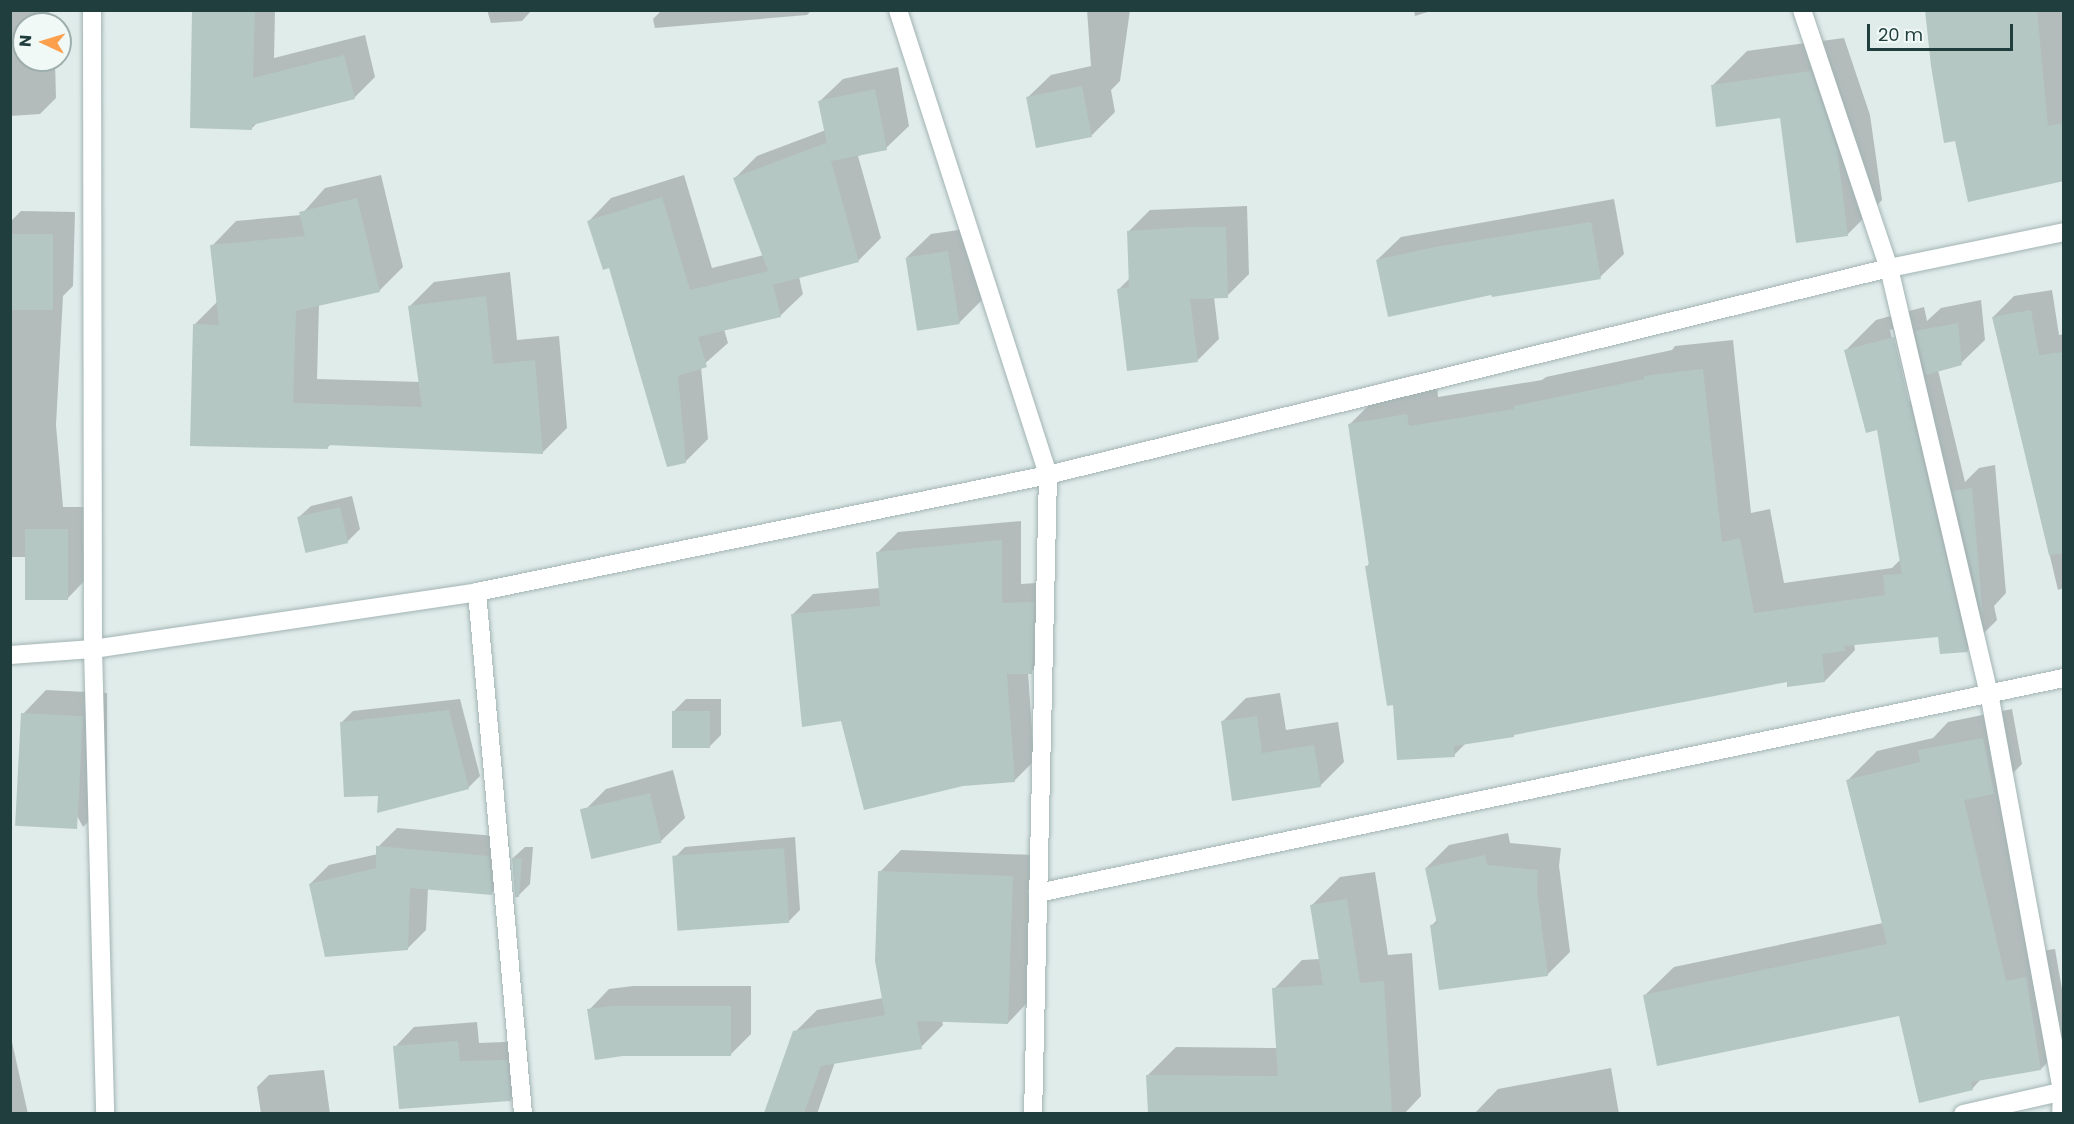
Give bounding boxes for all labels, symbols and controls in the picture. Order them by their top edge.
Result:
north arrow [12,12,72,72]
scale bar [1870,12,2016,50]
text: 20 m [1878,22,1923,47]
text: N [14,34,37,48]

